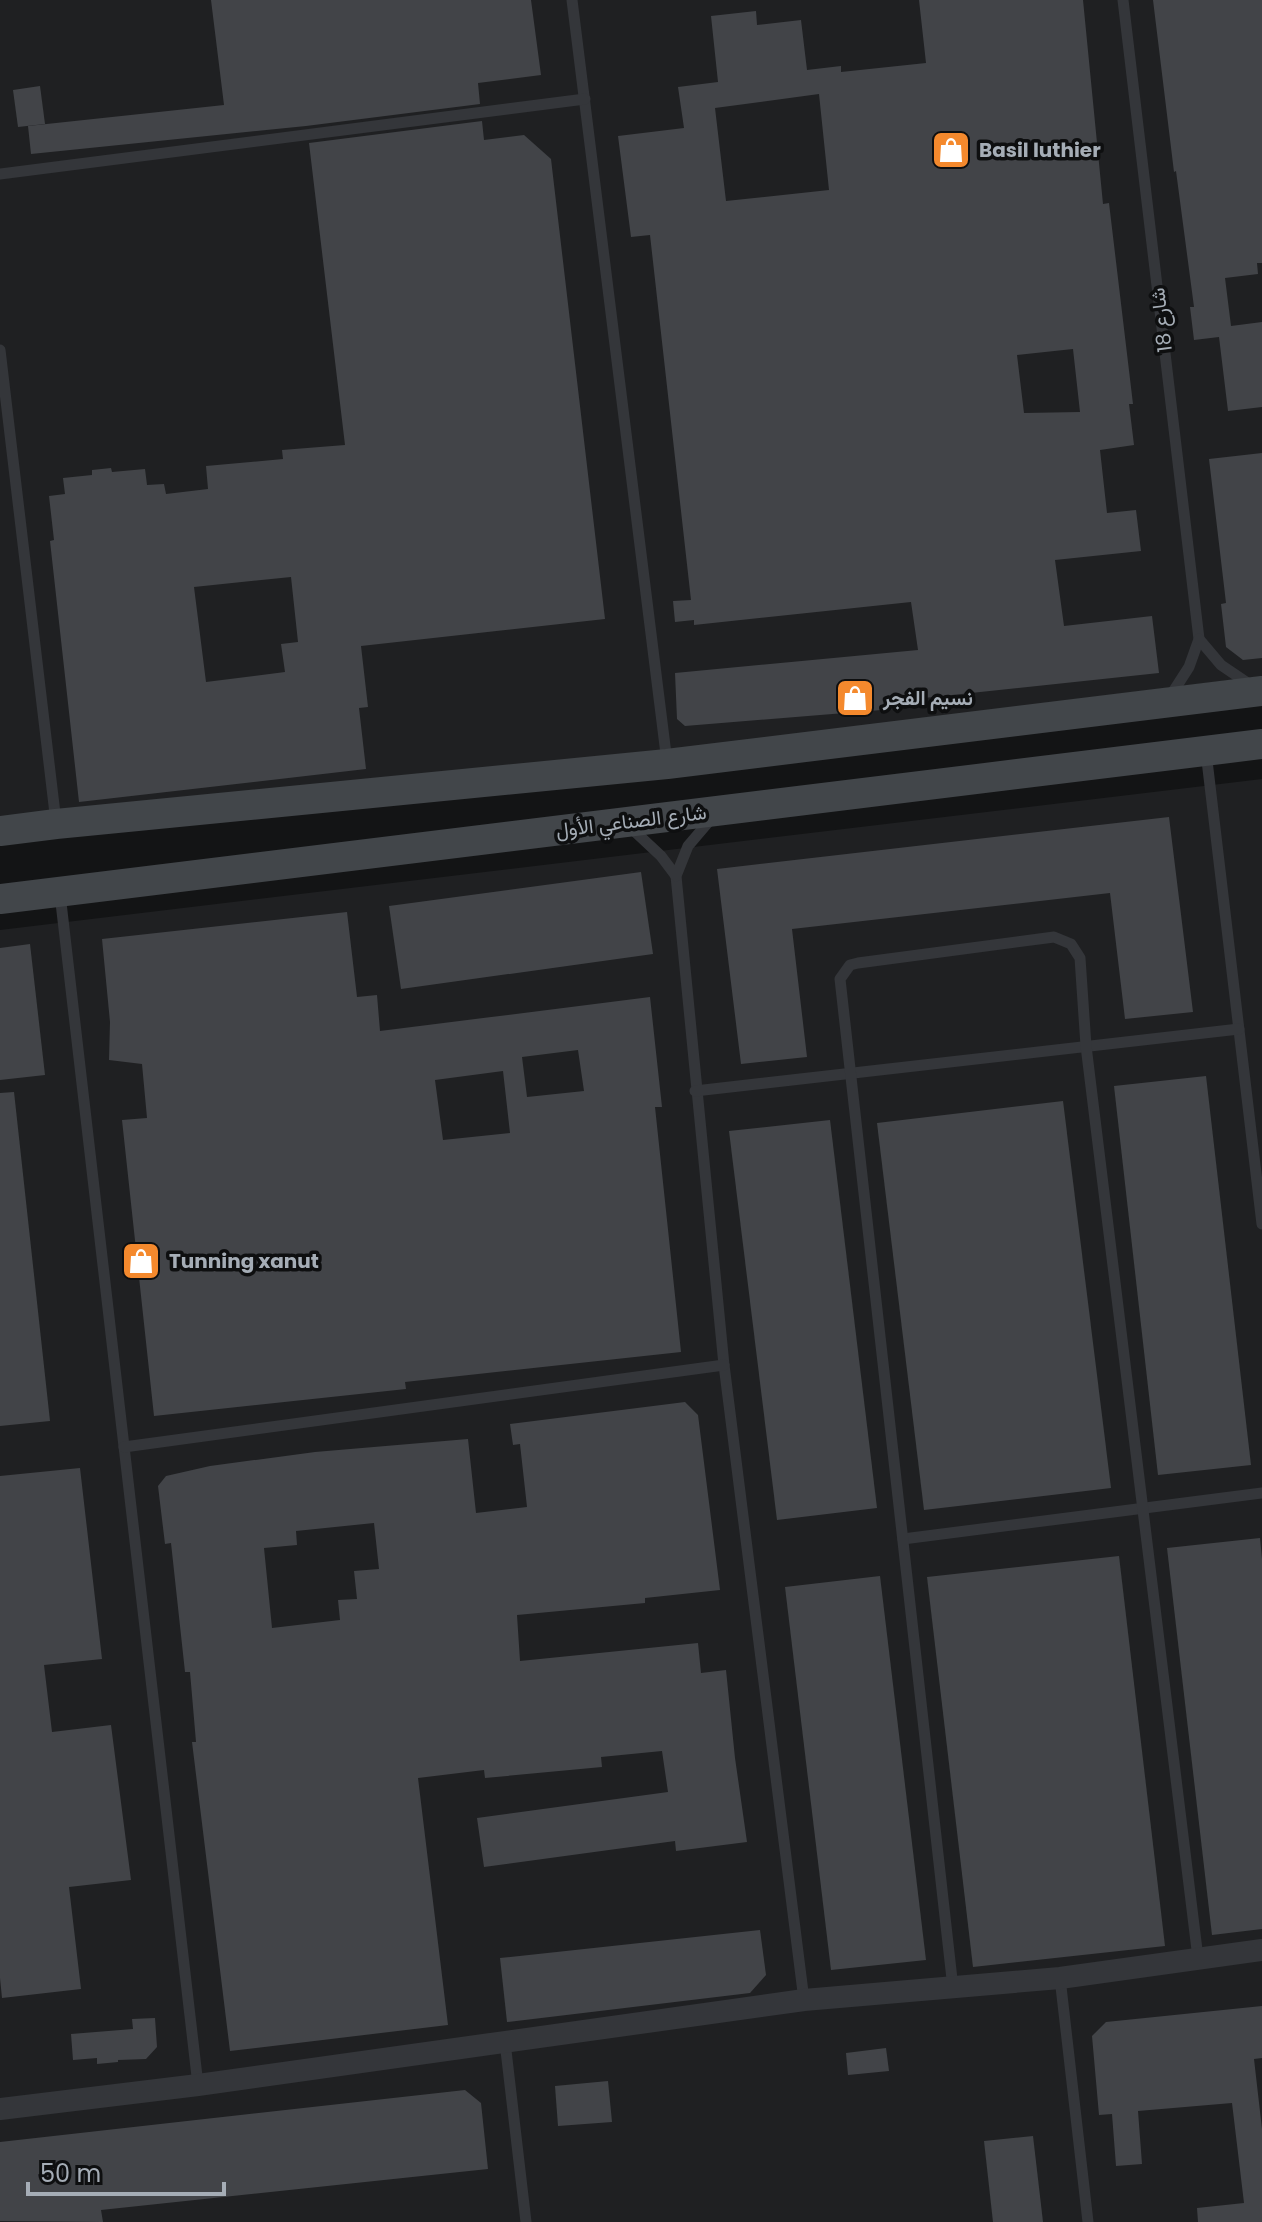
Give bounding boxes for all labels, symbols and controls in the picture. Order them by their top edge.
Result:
shop icon: Basil luthier [930,129,972,171]
place label: Basil luthier [979,136,1101,164]
street label: شارع 18 [1143,286,1179,354]
shop icon: نسيم الفجر [834,677,876,719]
place label: نسيم الفجر [882,684,973,712]
street label: شارع الصناعي الأول [554,798,708,847]
shop icon: Tunning xanut [120,1240,162,1282]
place label: Tunning xanut [169,1247,319,1275]
scale bar [28,2146,224,2196]
text: 50 m [40,2157,101,2190]

